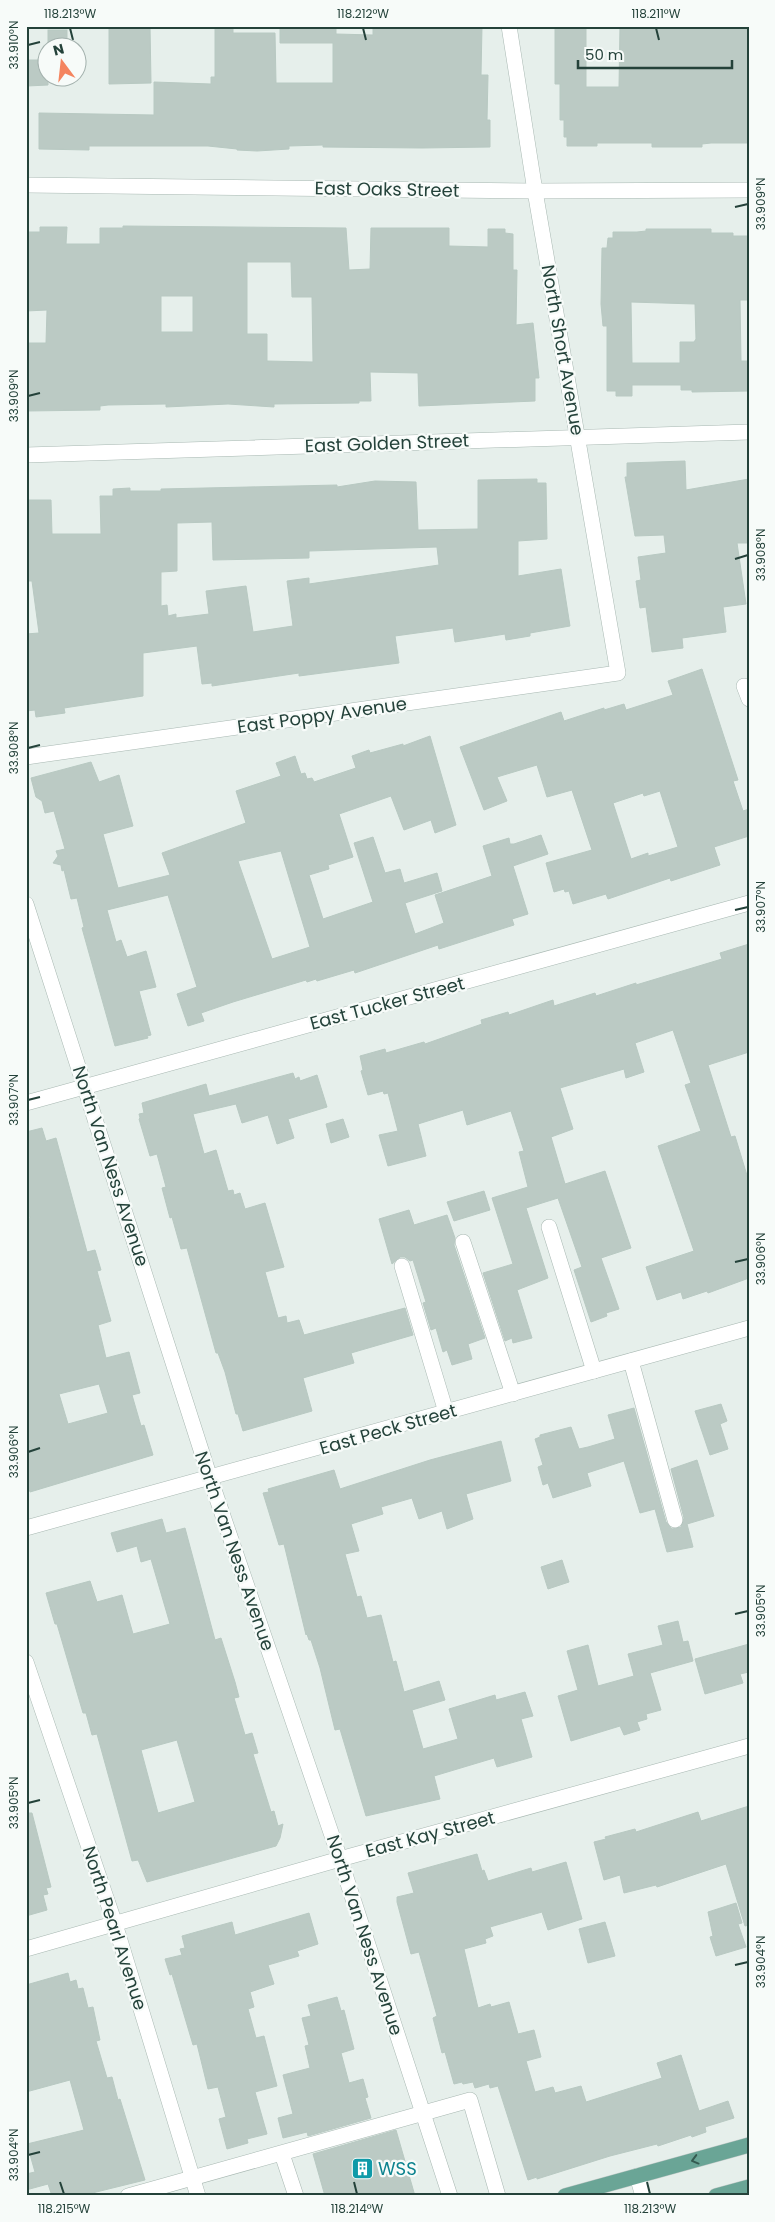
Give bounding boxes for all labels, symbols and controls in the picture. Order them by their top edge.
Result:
text: 118.213°W [44,5,96,22]
text: 118.212°W [337,5,389,22]
text: 118.211°W [632,5,681,22]
text: 33.910°N [5,21,22,69]
north arrow [38,38,88,88]
text: N [51,38,66,60]
scale bar [578,38,731,70]
text: 50 m [585,44,623,65]
street label: East Oaks Street [314,175,460,203]
text: 33.909°N [752,178,769,230]
street label: North Short Avenue [536,263,590,437]
text: 33.909°N [5,370,22,422]
street label: East Golden Street [304,428,470,458]
text: 33.908°N [752,529,769,581]
street label: East Poppy Avenue [236,691,408,739]
text: 33.908°N [5,722,22,774]
text: 33.907°N [752,881,769,933]
street label: East Tucker Street [307,970,467,1036]
street label: North Van Ness Avenue [67,1063,155,1269]
text: 33.907°N [5,1074,22,1126]
text: 33.906°N [752,1233,769,1285]
street label: East Peck Street [317,1397,459,1461]
text: 33.906°N [5,1426,22,1478]
street label: North Van Ness Avenue [189,1448,281,1654]
text: 33.905°N [752,1585,769,1637]
text: 33.905°N [5,1777,22,1829]
street label: East Kay Street [363,1805,497,1863]
street label: North Van Ness Avenue [321,1832,409,2038]
street label: North Pearl Avenue [77,1843,153,2013]
text: 33.904°N [752,1936,769,1988]
text: 33.904°N [5,2129,22,2181]
one-way arrow [691,2154,700,2165]
building icon: WSS [350,2156,374,2180]
place label: WSS [378,2156,417,2181]
text: 118.215°W [38,2200,91,2217]
text: 118.214°W [331,2200,384,2217]
text: 118.213°W [624,2200,676,2217]

